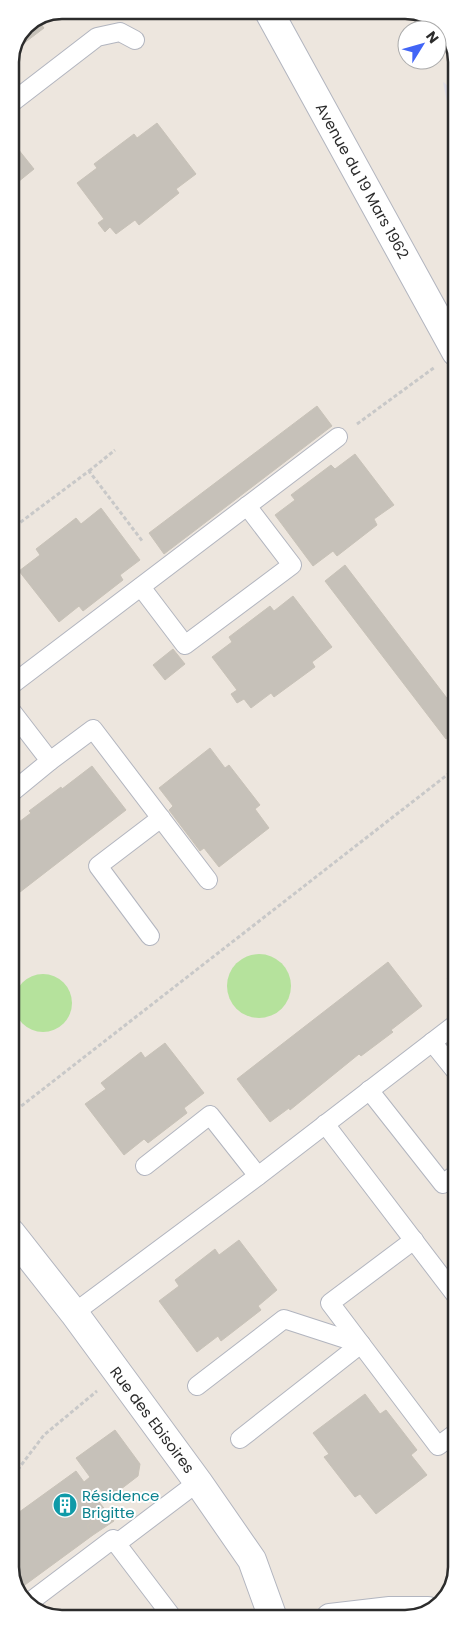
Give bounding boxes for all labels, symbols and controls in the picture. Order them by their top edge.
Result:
north arrow [397,20,447,70]
text: N [421,27,444,47]
street label: Avenue du 19 Mars 1962 [311,99,414,262]
street label: Rue des Ebisoires [105,1362,200,1478]
place label: Résidence Brigitte [82,1485,159,1523]
building icon: Résidence Brigitte [52,1492,78,1518]

